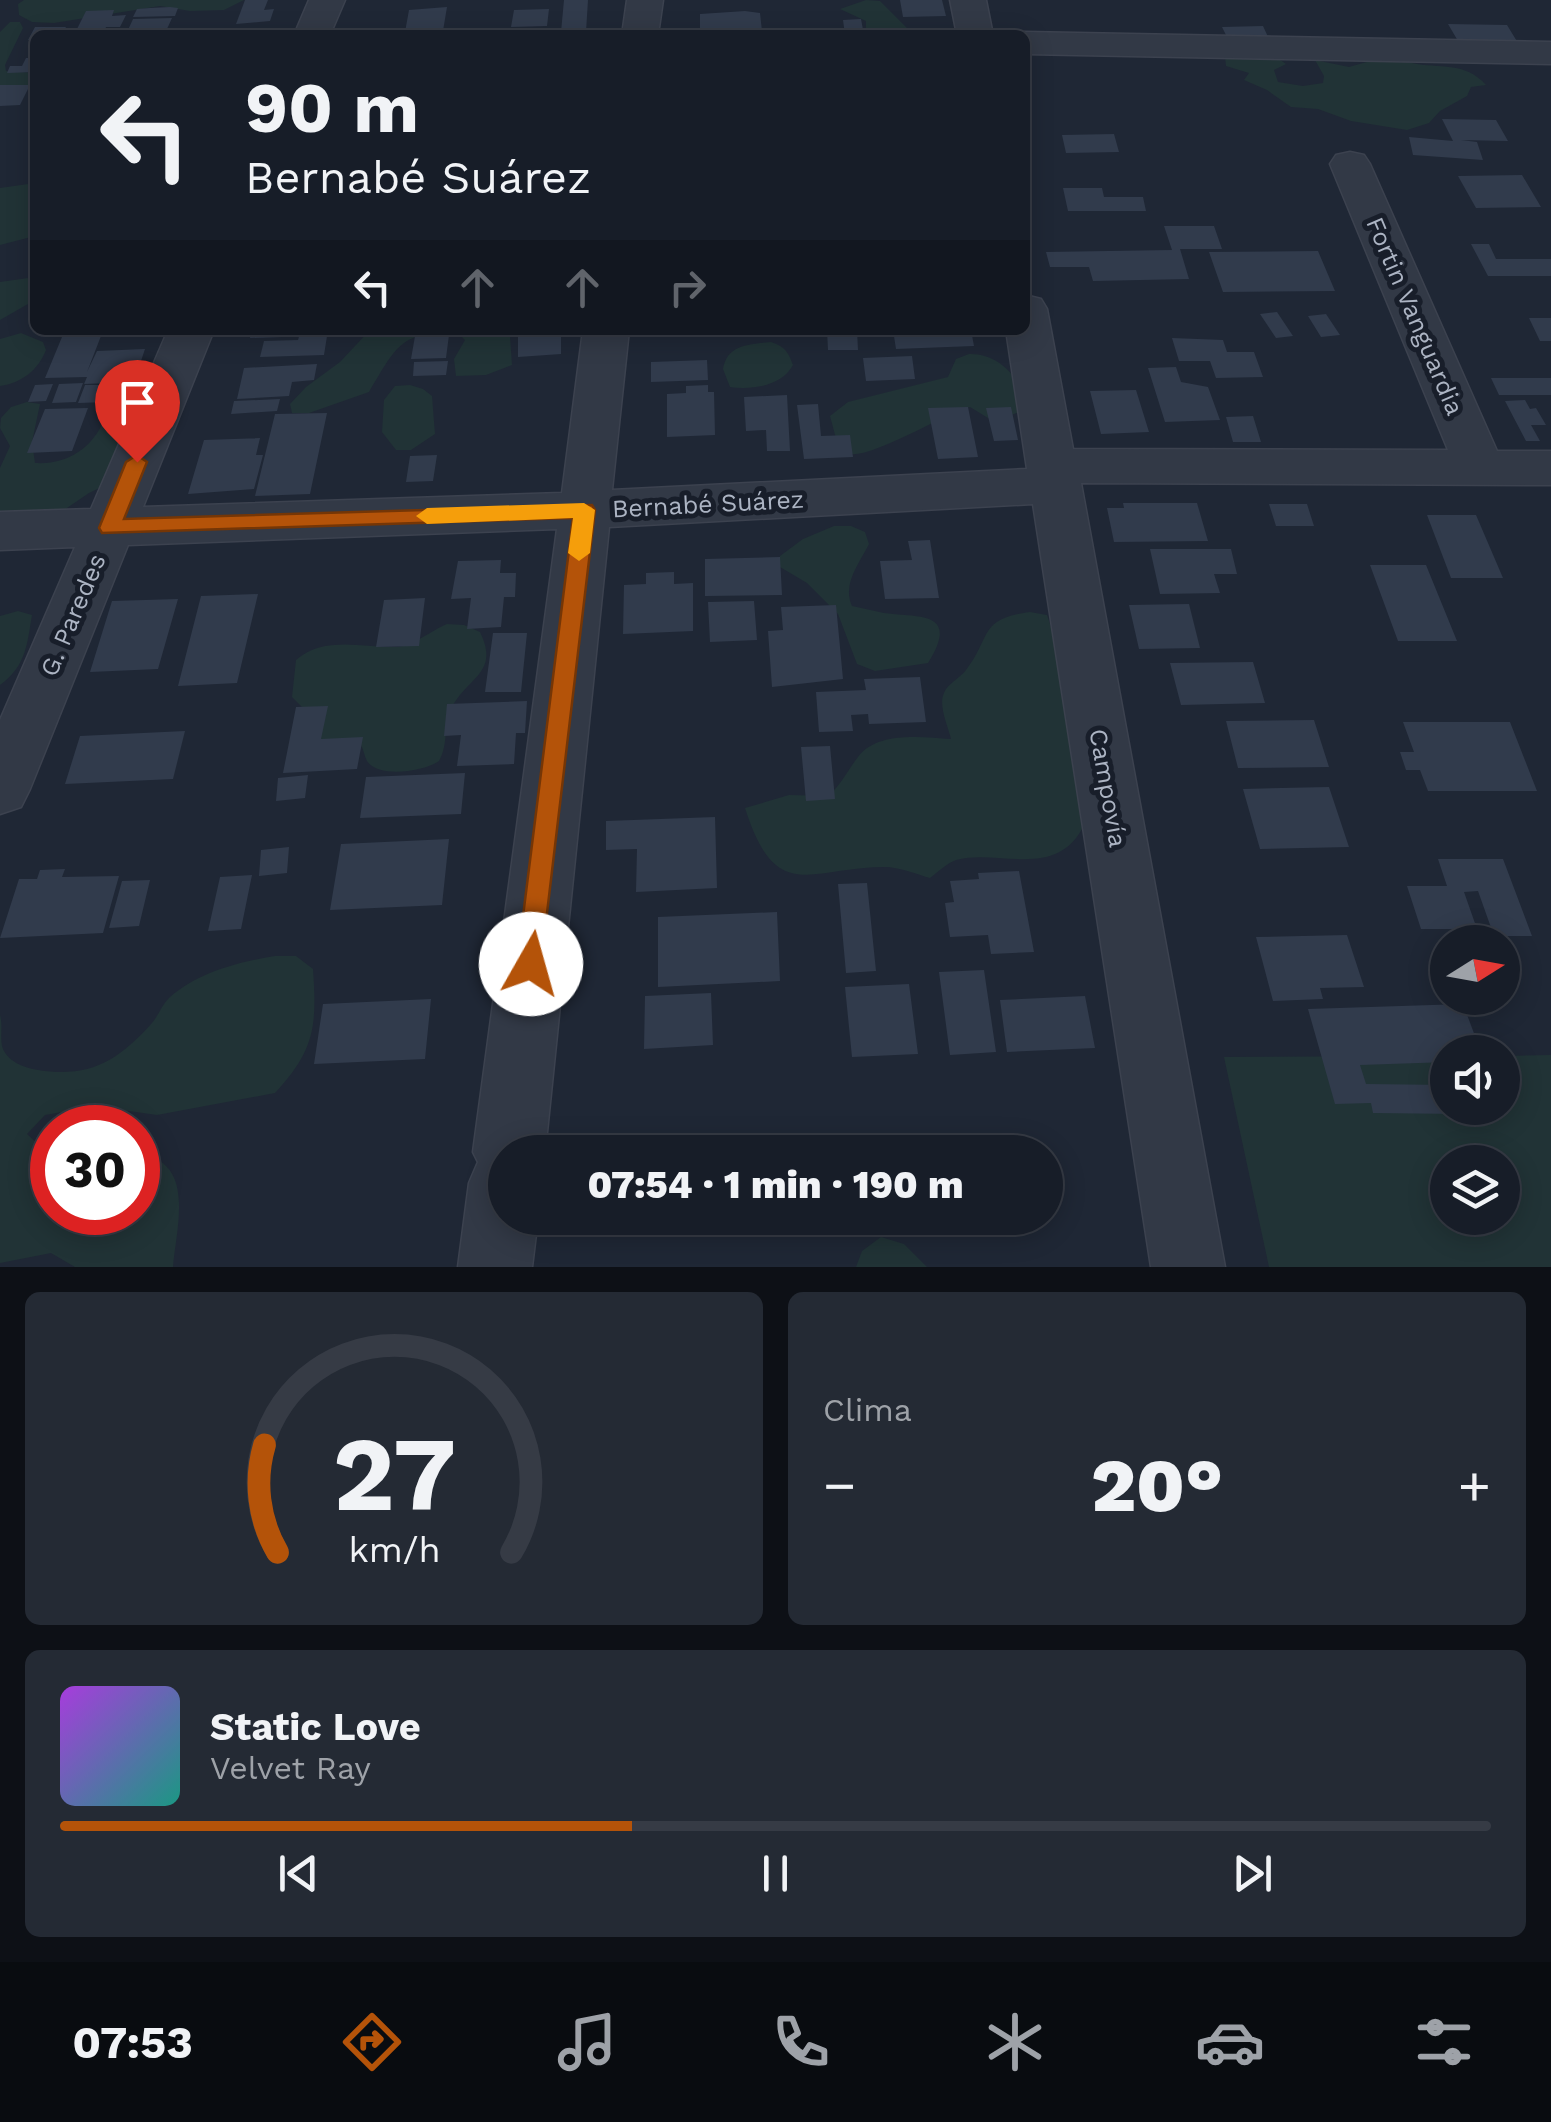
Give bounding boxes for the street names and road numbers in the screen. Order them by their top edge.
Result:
street label: Fortin Vanguardia [1360,213,1470,419]
street label: Bernabé Suárez [611,484,805,524]
street label: G. Paredes [34,549,112,681]
street label: Campovía [1083,727,1133,849]

